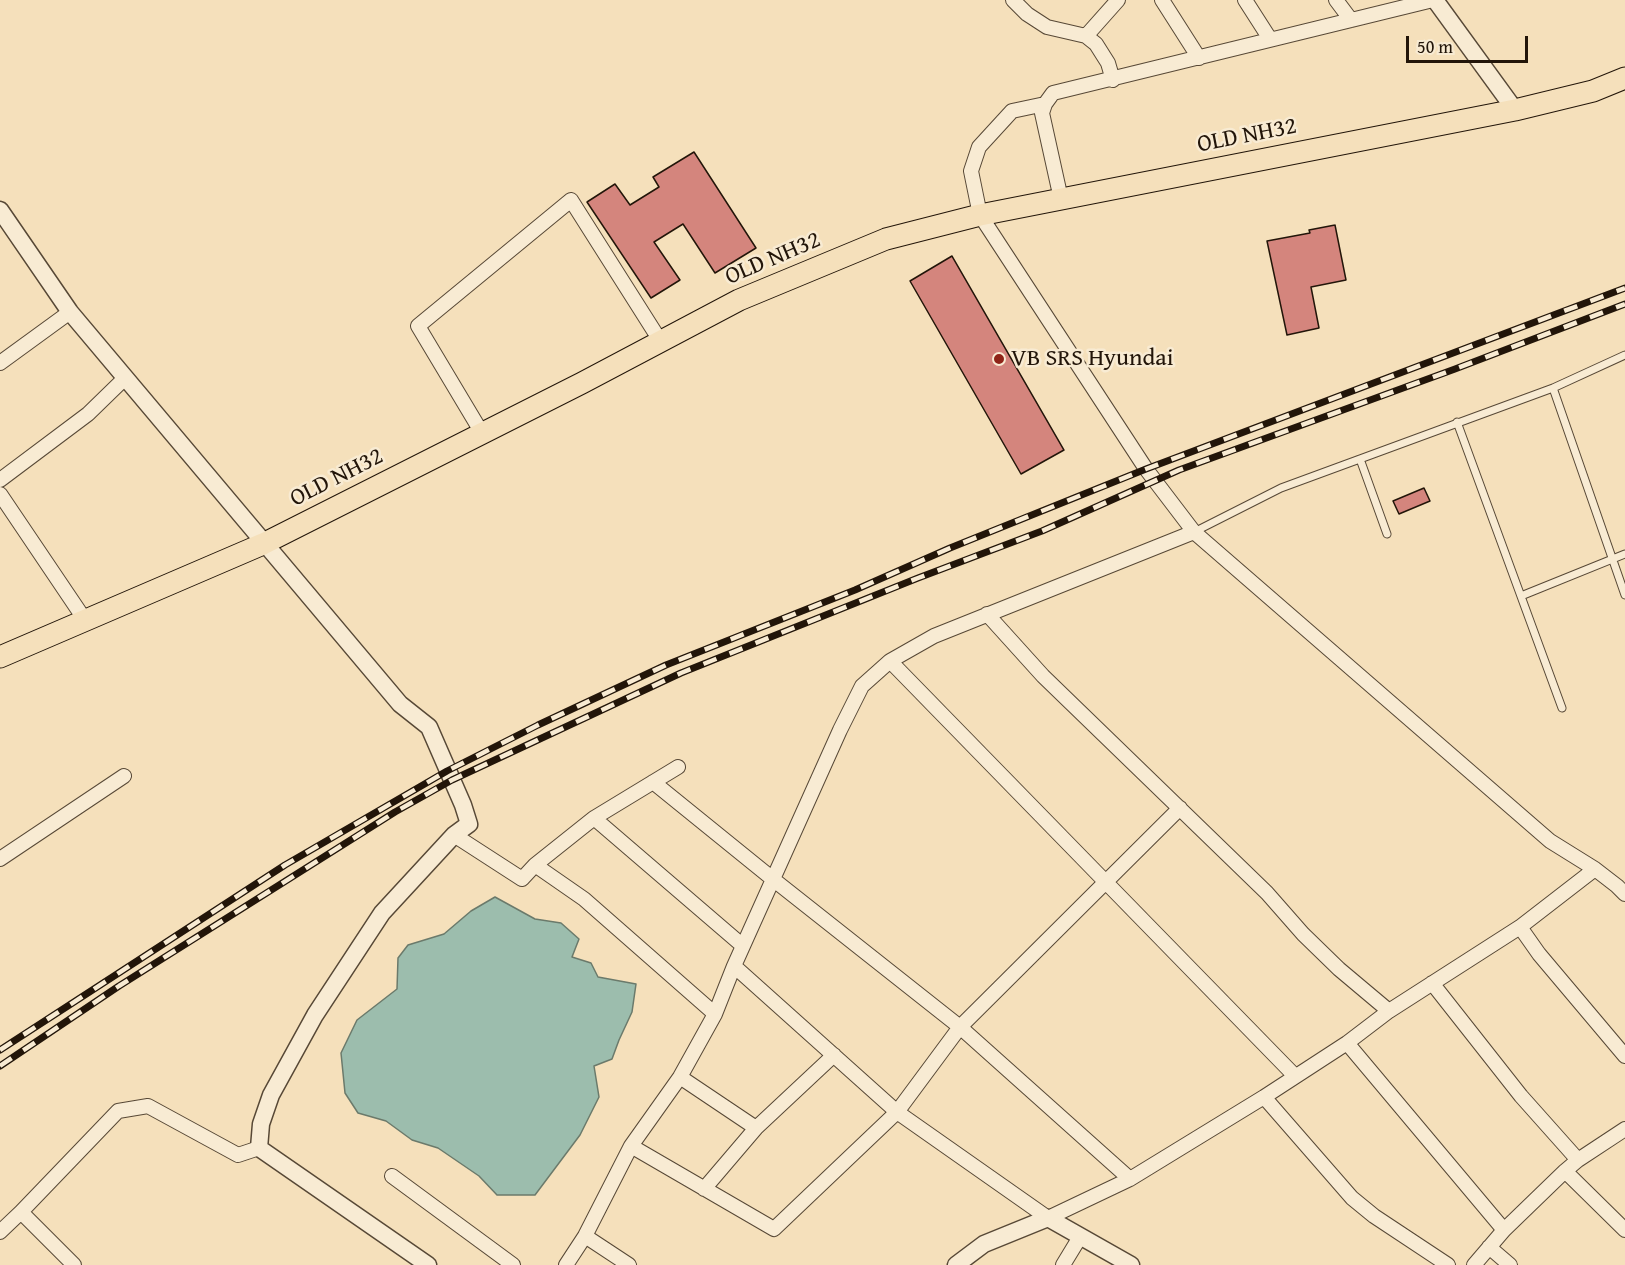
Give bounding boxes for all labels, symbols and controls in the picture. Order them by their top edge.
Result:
scale bar [1409,24,1530,62]
text: 50 m [1417,33,1453,60]
street label: OLD NH32 [1195,112,1299,160]
street label: OLD NH32 [721,226,825,292]
place label: VB SRS Hyundai [1011,345,1173,373]
marker: VB SRS Hyundai [992,352,1006,366]
street label: OLD NH32 [286,442,388,514]

